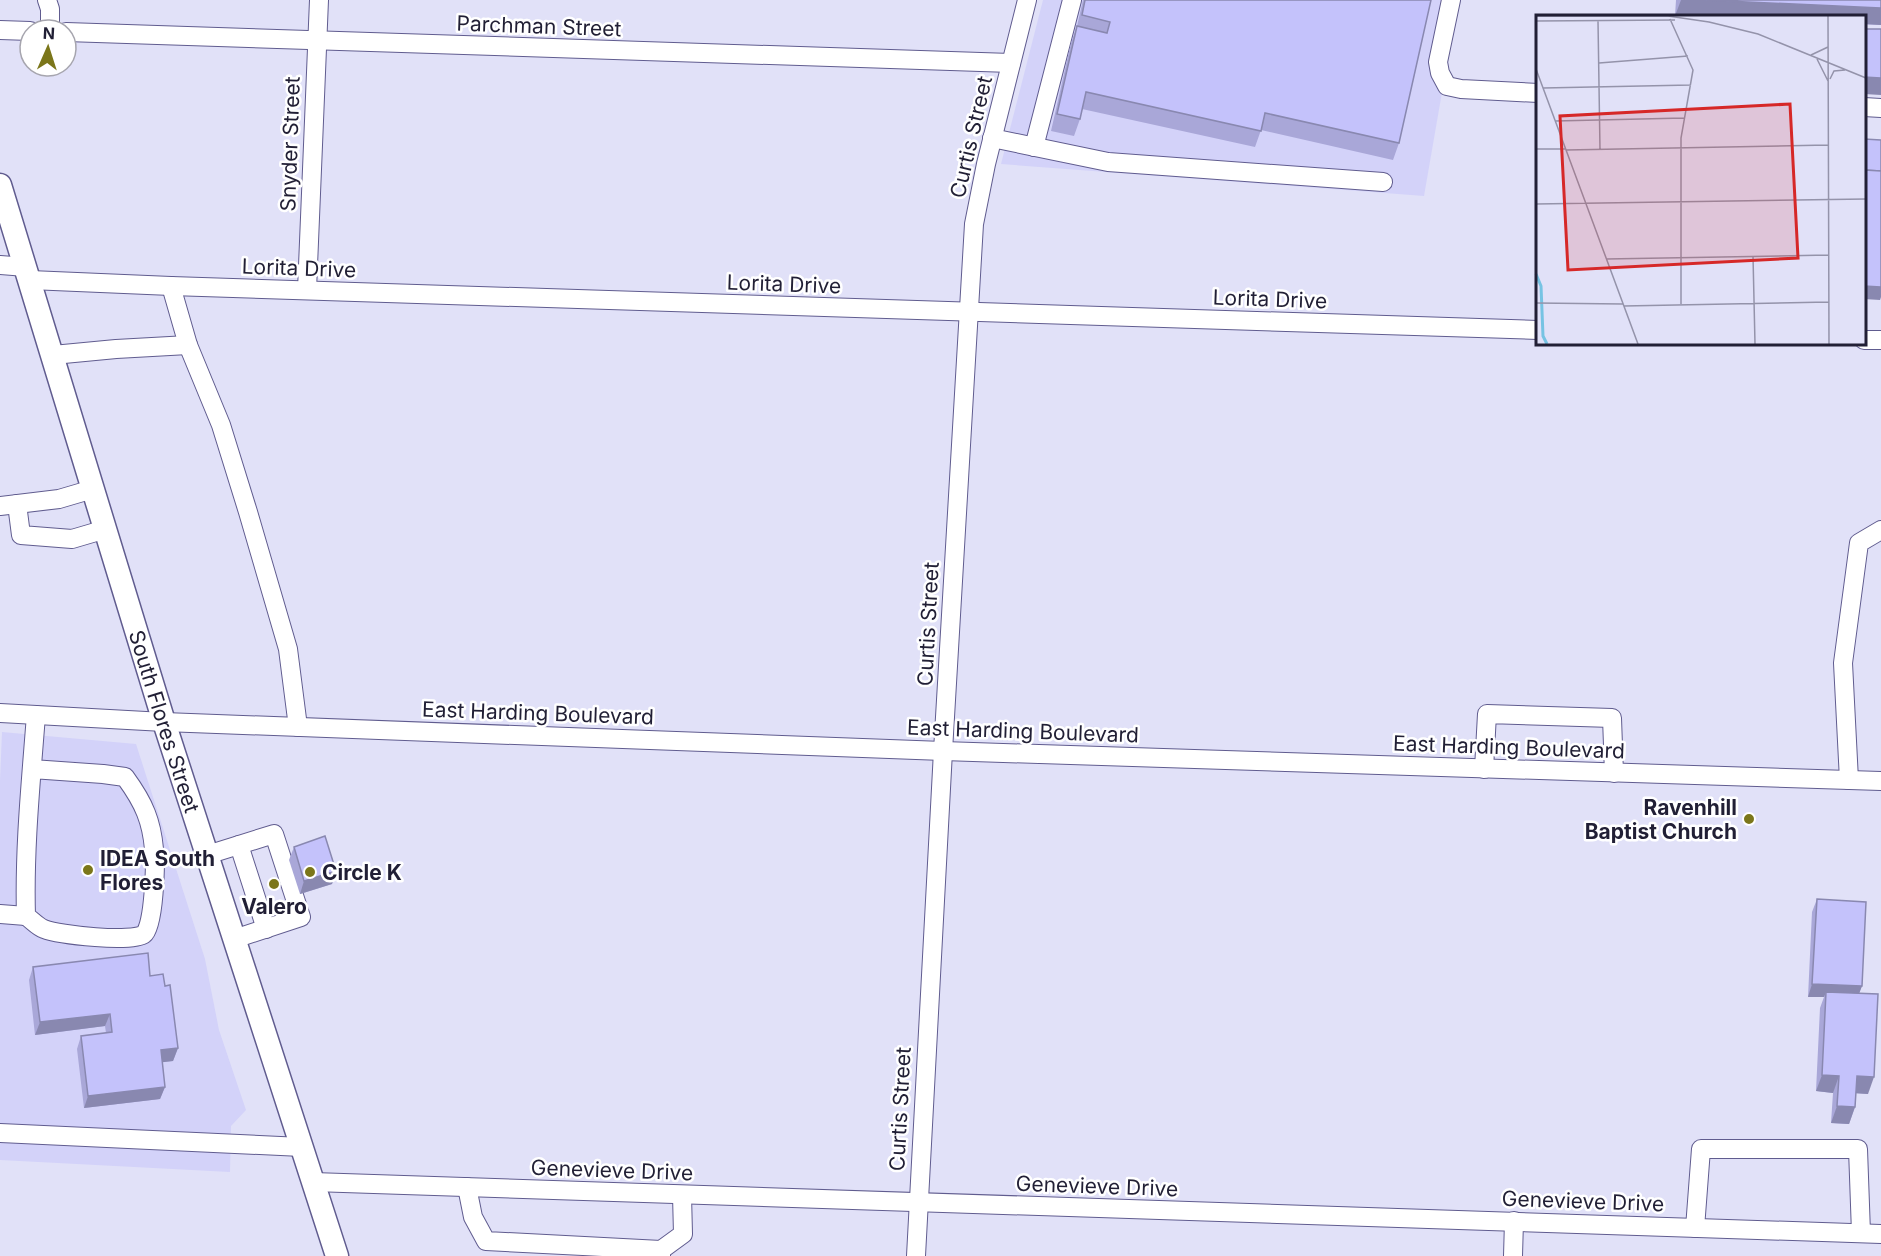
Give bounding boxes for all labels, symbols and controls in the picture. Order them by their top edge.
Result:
street label: Parchman Street [456,11,622,41]
inset map [1536,15,1866,345]
north arrow [18,18,78,78]
text: N [42,23,55,43]
street label: Curtis Street [945,74,997,200]
street label: Snyder Street [275,76,305,212]
street label: Lorita Drive [241,254,357,282]
street label: Lorita Drive [726,270,842,298]
street label: Lorita Drive [1212,285,1328,313]
street label: Curtis Street [912,561,944,687]
street label: South Flores Street [124,627,205,816]
street label: East Harding Boulevard [422,696,654,730]
street label: East Harding Boulevard [907,714,1139,748]
street label: East Harding Boulevard [1393,730,1625,764]
place label: Ravenhill Baptist Church [1585,795,1737,844]
marker: Ravenhill Baptist Church [1742,812,1756,826]
place label: IDEA South Flores [100,846,215,895]
place label: Circle K [322,860,402,885]
marker: IDEA South Flores [81,863,95,877]
marker: Circle K [303,865,317,879]
marker: Valero [267,877,281,891]
place label: Valero [241,894,307,919]
street label: Curtis Street [884,1046,916,1172]
street label: Genevieve Drive [530,1155,694,1185]
street label: Genevieve Drive [1015,1171,1179,1201]
street label: Genevieve Drive [1501,1186,1665,1216]

